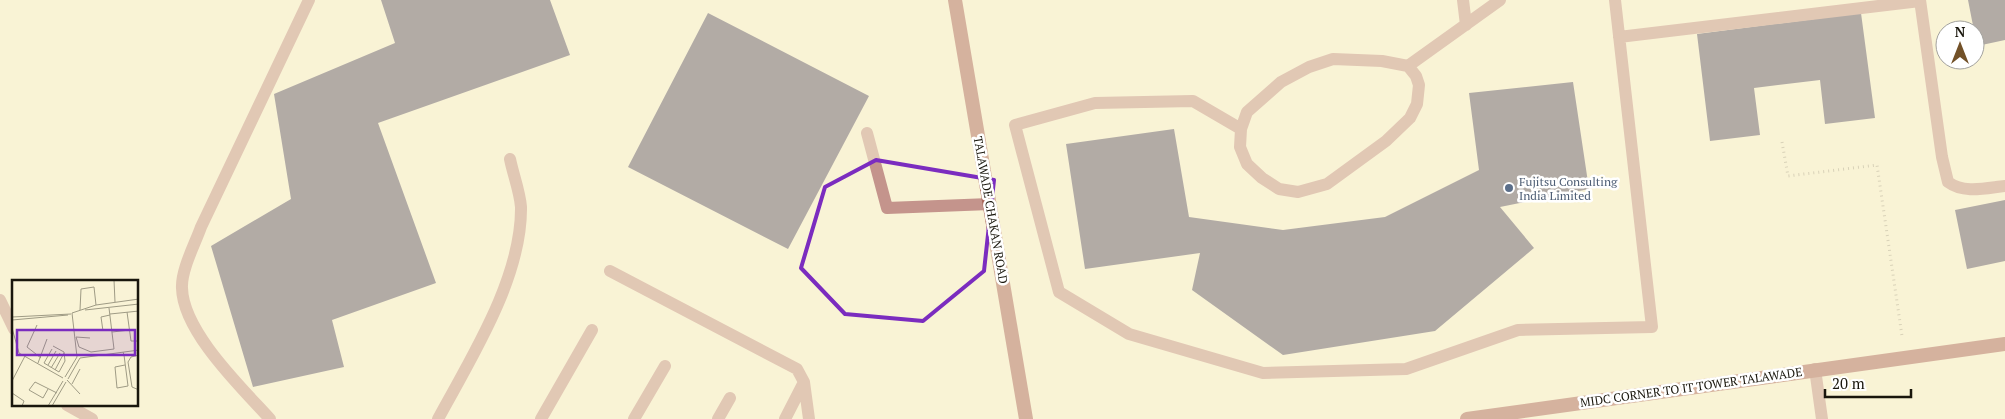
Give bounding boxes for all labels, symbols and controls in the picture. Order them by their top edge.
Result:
north arrow [1935,20,1985,70]
text: N [1955,22,1966,41]
street label: TALAWADE CHAKAN ROAD [971,135,1011,285]
place label: Fujitsu Consulting India Limited [1519,174,1618,203]
marker: Fujitsu Consulting India Limited [1503,182,1515,194]
inset map [12,280,139,406]
street label: MIDC CORNER TO IT TOWER TALAWADE [1579,364,1803,410]
scale bar [1825,366,1911,398]
text: 20 m [1832,373,1865,393]

